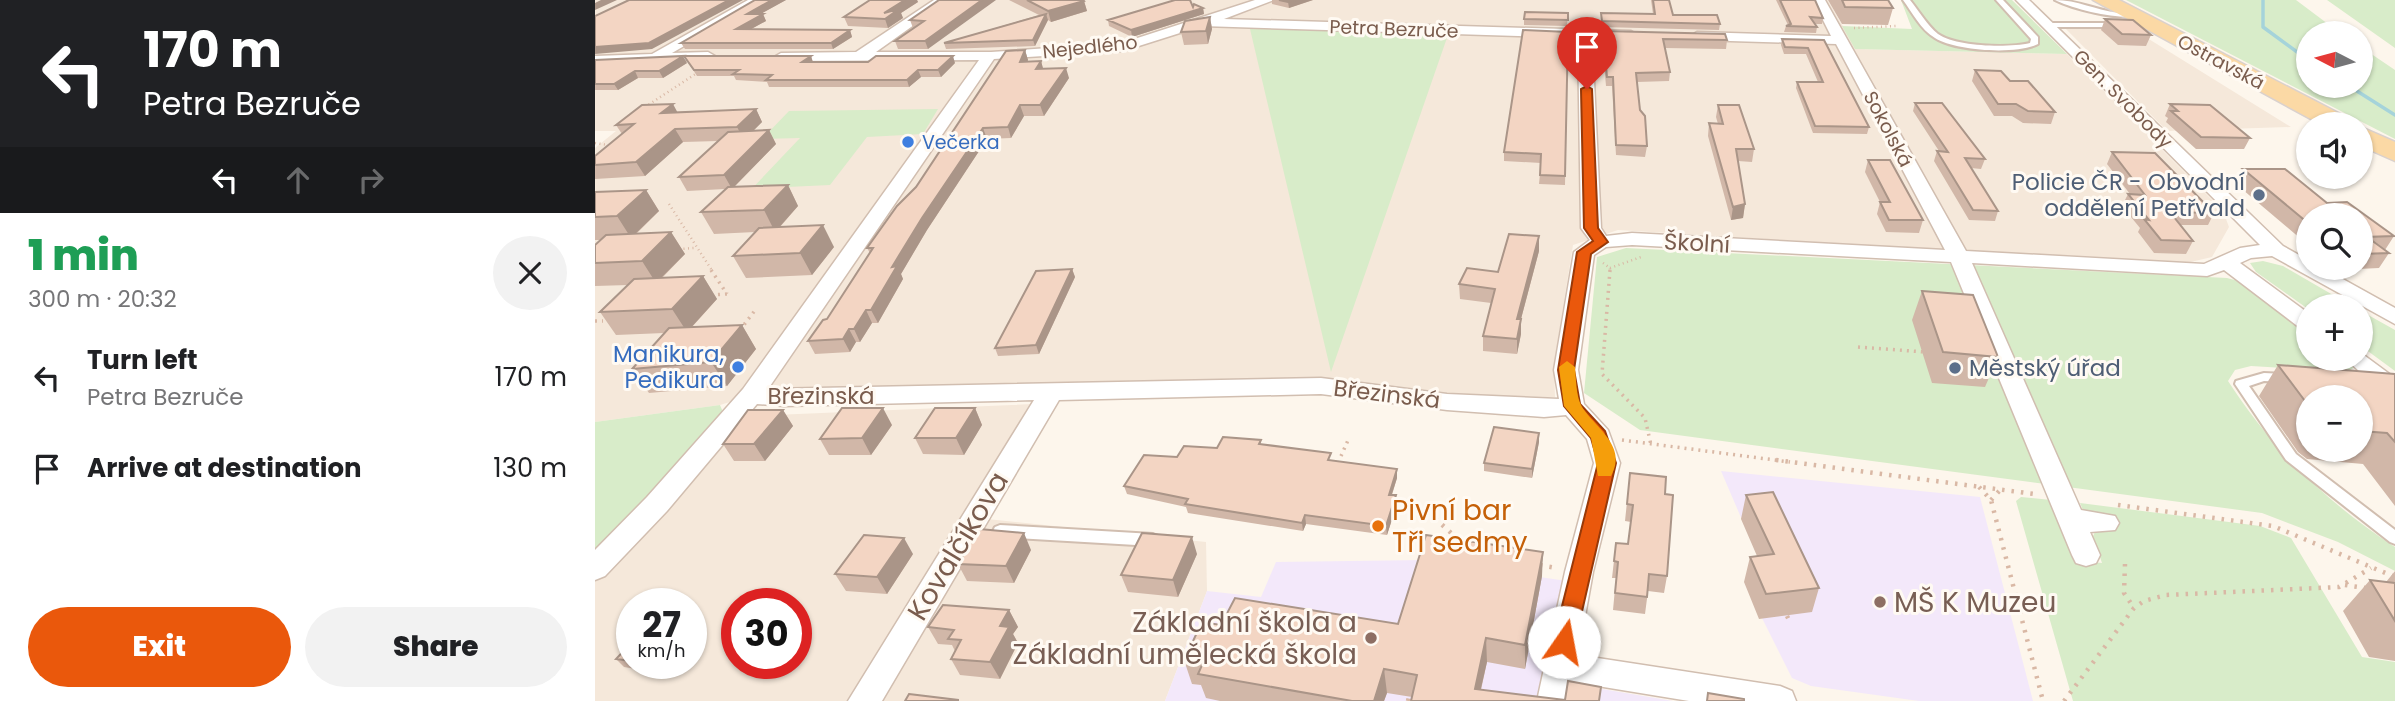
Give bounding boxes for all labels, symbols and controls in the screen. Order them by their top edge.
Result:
street label: Petra Bezruče [1329,13,1459,45]
text: 170 m [143,16,282,84]
pin [1557,17,1617,89]
north arrow [2296,21,2373,98]
map controls [2296,21,2373,462]
icon: left [28,28,119,119]
icon: arrive [1568,28,1606,66]
street label: Ostravská [2173,28,2269,96]
street label: Nejedlého [1041,29,1139,65]
street label: Gen. Svobody [2067,43,2179,155]
text: Petra Bezruče [143,81,361,126]
street label: Sokolská [1857,86,1919,172]
button: sound [2296,112,2373,189]
place label: Večerka [922,129,1000,156]
marker: Večerka [900,134,916,150]
icon: left [206,161,244,199]
icon: ahead [279,161,317,199]
icon: right [352,161,390,199]
place label: Policie ČR - Obvodní oddělení Petřvald [2012,166,2245,224]
marker: Policie ČR - Obvodní oddělení Petřvald [2251,187,2267,203]
button: search [2296,203,2373,280]
street label: Školní [1663,225,1731,261]
text: 1 min [28,226,139,285]
button: close [493,236,567,310]
text: 300 m · 20:32 [28,283,177,315]
button: + [2296,294,2373,371]
place label: Manikura, Pedikura [613,338,724,396]
text: Turn left [87,342,198,378]
place label: Městský úřad [1969,352,2121,384]
icon: left [28,359,66,397]
text: 170 m [494,359,567,395]
marker: Manikura, Pedikura [730,359,746,375]
marker: Městský úřad [1947,360,1963,376]
street label: Březinská [1332,372,1442,416]
street label: Březinská [767,380,875,412]
text: Petra Bezruče [87,381,244,413]
button: − [2296,385,2373,462]
icon: arrive [28,450,66,488]
text: Arrive at destination [87,450,362,486]
text: 130 m [493,450,567,486]
street label: Kovalčíkova [898,464,1018,628]
place label: Pivní bar Tři sedmy [1392,491,1528,562]
marker: Pivní bar Tři sedmy [1370,518,1386,534]
place label: MŠ K Muzeu [1894,583,2056,622]
speed limit sign: 30 [721,588,812,679]
marker: MŠ K Muzeu [1872,594,1888,610]
text: 27 [642,600,681,649]
place label: Základní škola a Základní umělecká škola [1013,603,1357,674]
position arrow [1527,605,1601,679]
button: Exit [28,607,291,687]
button: Share [305,607,567,687]
marker: Základní škola a Základní umělecká škola [1363,630,1379,646]
text: km/h [638,638,685,663]

